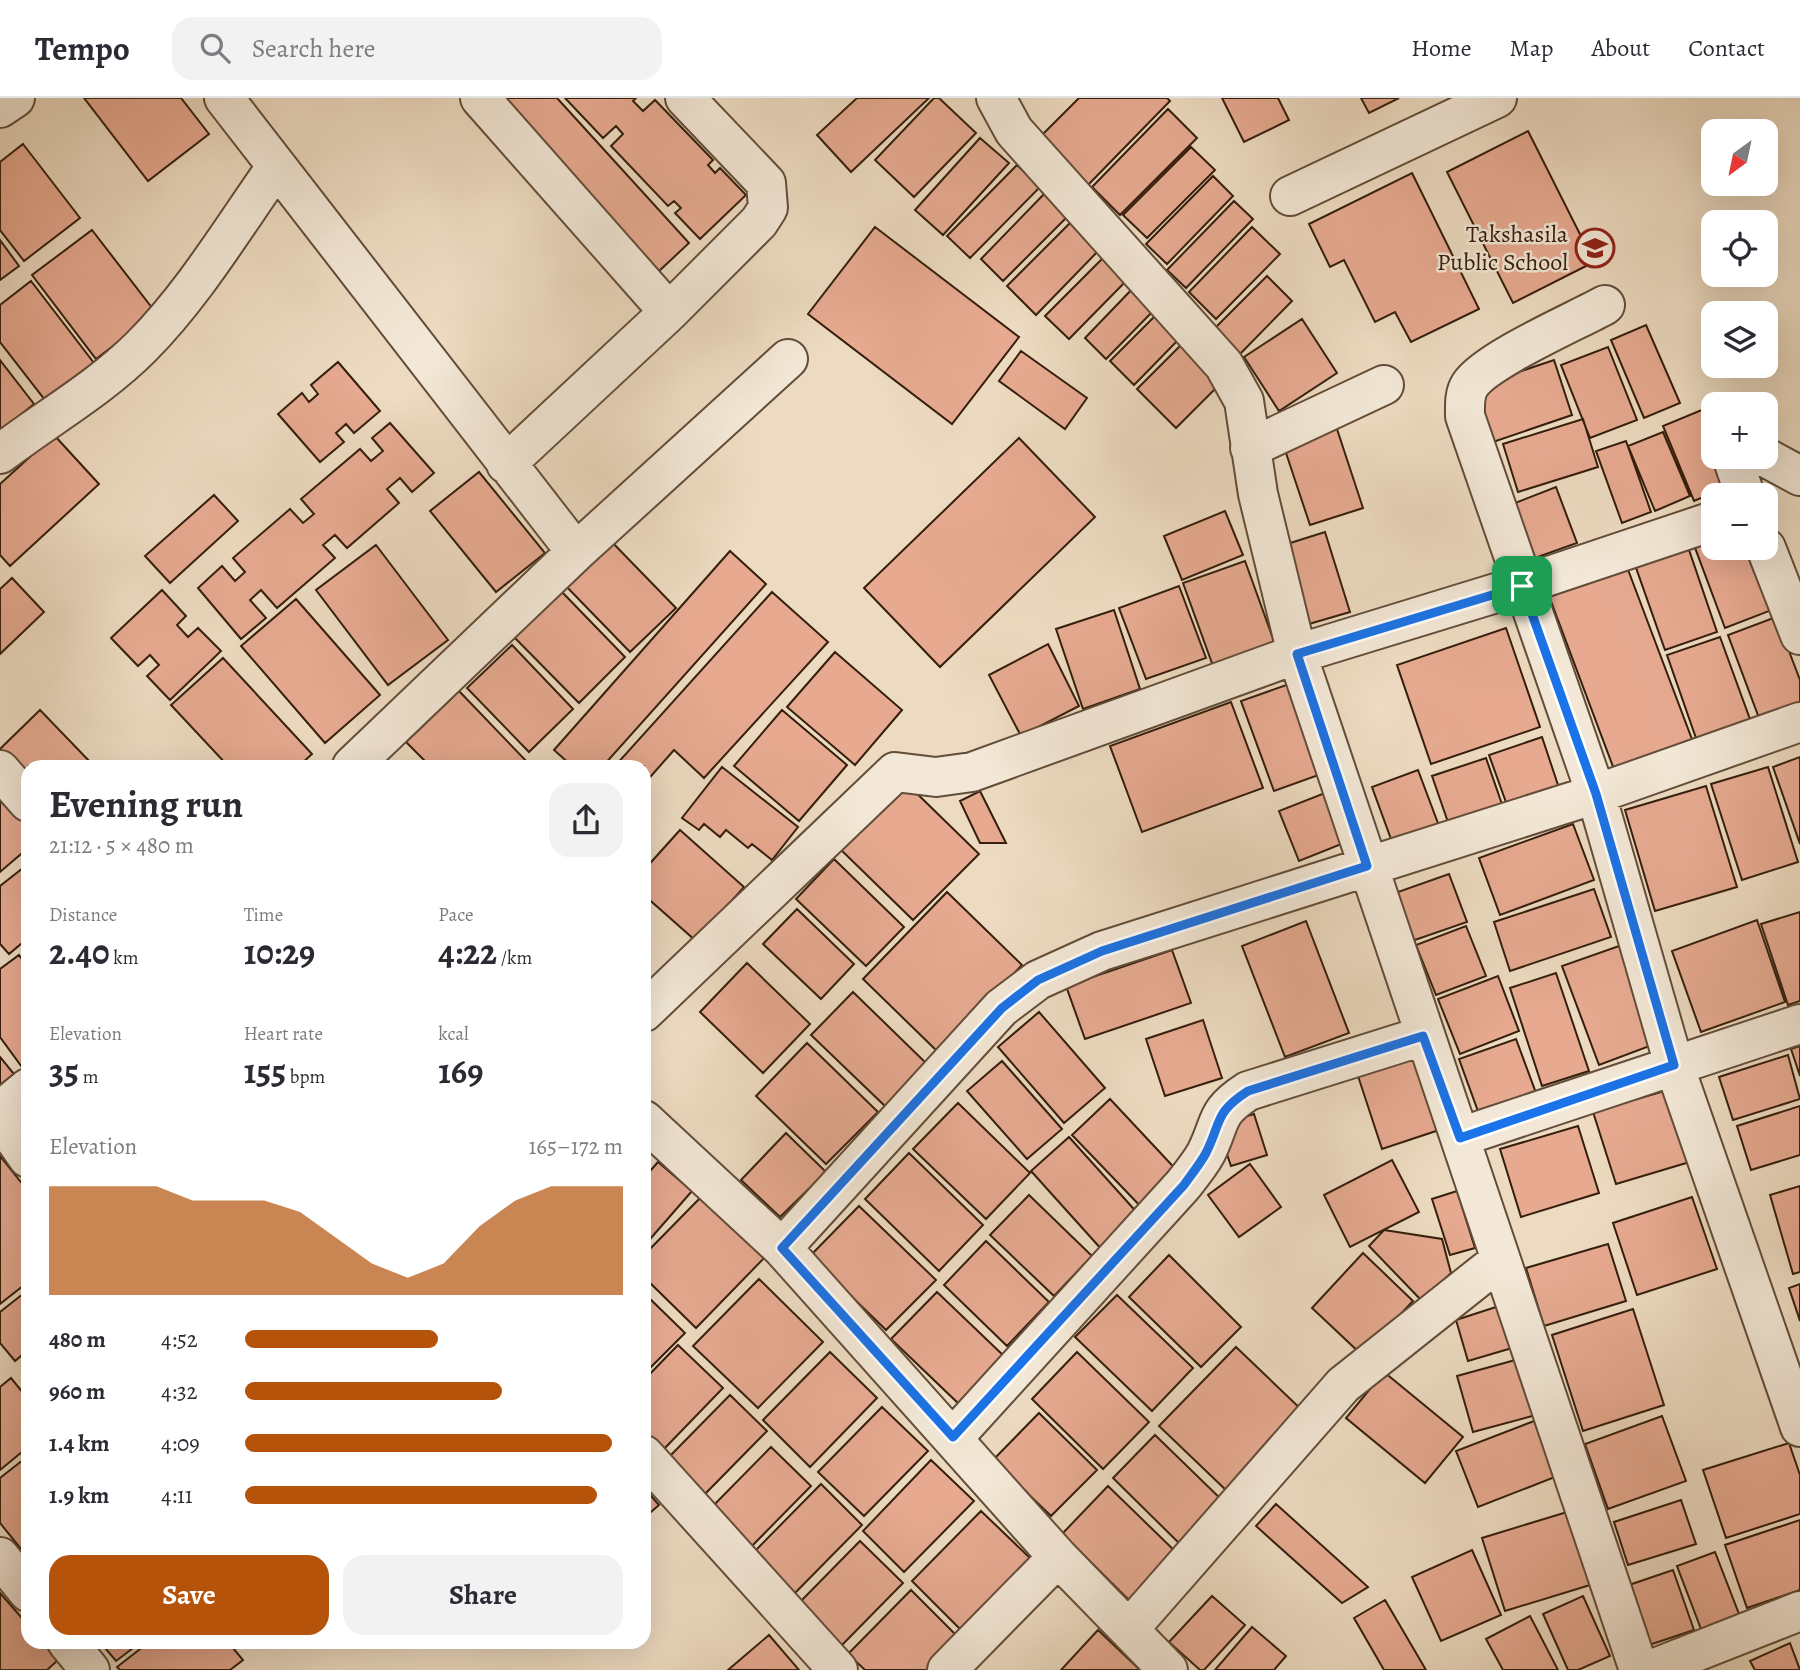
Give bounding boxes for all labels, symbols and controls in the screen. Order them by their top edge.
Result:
search box [172,17,662,80]
text: Tempo [35,26,130,71]
icon: search [196,29,234,67]
text: Search here [252,31,375,66]
text: Home [1411,32,1472,64]
text: Map [1510,32,1554,64]
text: About [1592,32,1650,64]
text: Contact [1688,32,1765,64]
north arrow [1701,119,1778,196]
map controls [1701,119,1778,560]
button: locate [1701,210,1778,287]
place label: Takshasila Public School [1437,218,1569,278]
school or university icon: Takshasila Public School [1574,227,1616,269]
button: layers [1701,301,1778,378]
button: + [1701,392,1778,469]
button: − [1701,483,1778,560]
pin [1492,556,1552,616]
icon: arrive [1503,567,1541,605]
text: Evening run [49,778,243,830]
button: share [549,783,623,857]
text: 21:12 · 5 × 480 m [49,830,194,861]
text: Distance [49,902,117,928]
text: Time [244,902,283,928]
text: Pace [438,902,474,928]
text: 2.40 [49,928,110,976]
text: 10:29 [244,928,315,976]
text: 4:22 [438,928,497,976]
text: km [110,945,139,971]
text: /km [497,945,532,971]
text: Elevation [49,1021,122,1047]
text: Heart rate [244,1021,323,1047]
text: kcal [438,1021,469,1047]
text: 35 [49,1047,79,1095]
text: 155 [244,1047,286,1095]
text: 169 [438,1047,483,1095]
text: m [79,1064,99,1090]
text: bpm [286,1064,325,1090]
text: Elevation [49,1131,137,1162]
text: 165–172 m [528,1131,623,1162]
text: 480 m [49,1324,106,1355]
text: 4:52 [161,1324,198,1355]
text: 960 m [49,1376,105,1407]
text: 4:32 [161,1376,197,1407]
text: 1.4 km [49,1428,110,1459]
text: 4:09 [161,1428,200,1459]
text: 1.9 km [49,1480,109,1511]
text: 4:11 [161,1480,193,1511]
button: Save [49,1555,329,1635]
button: Share [343,1555,623,1635]

